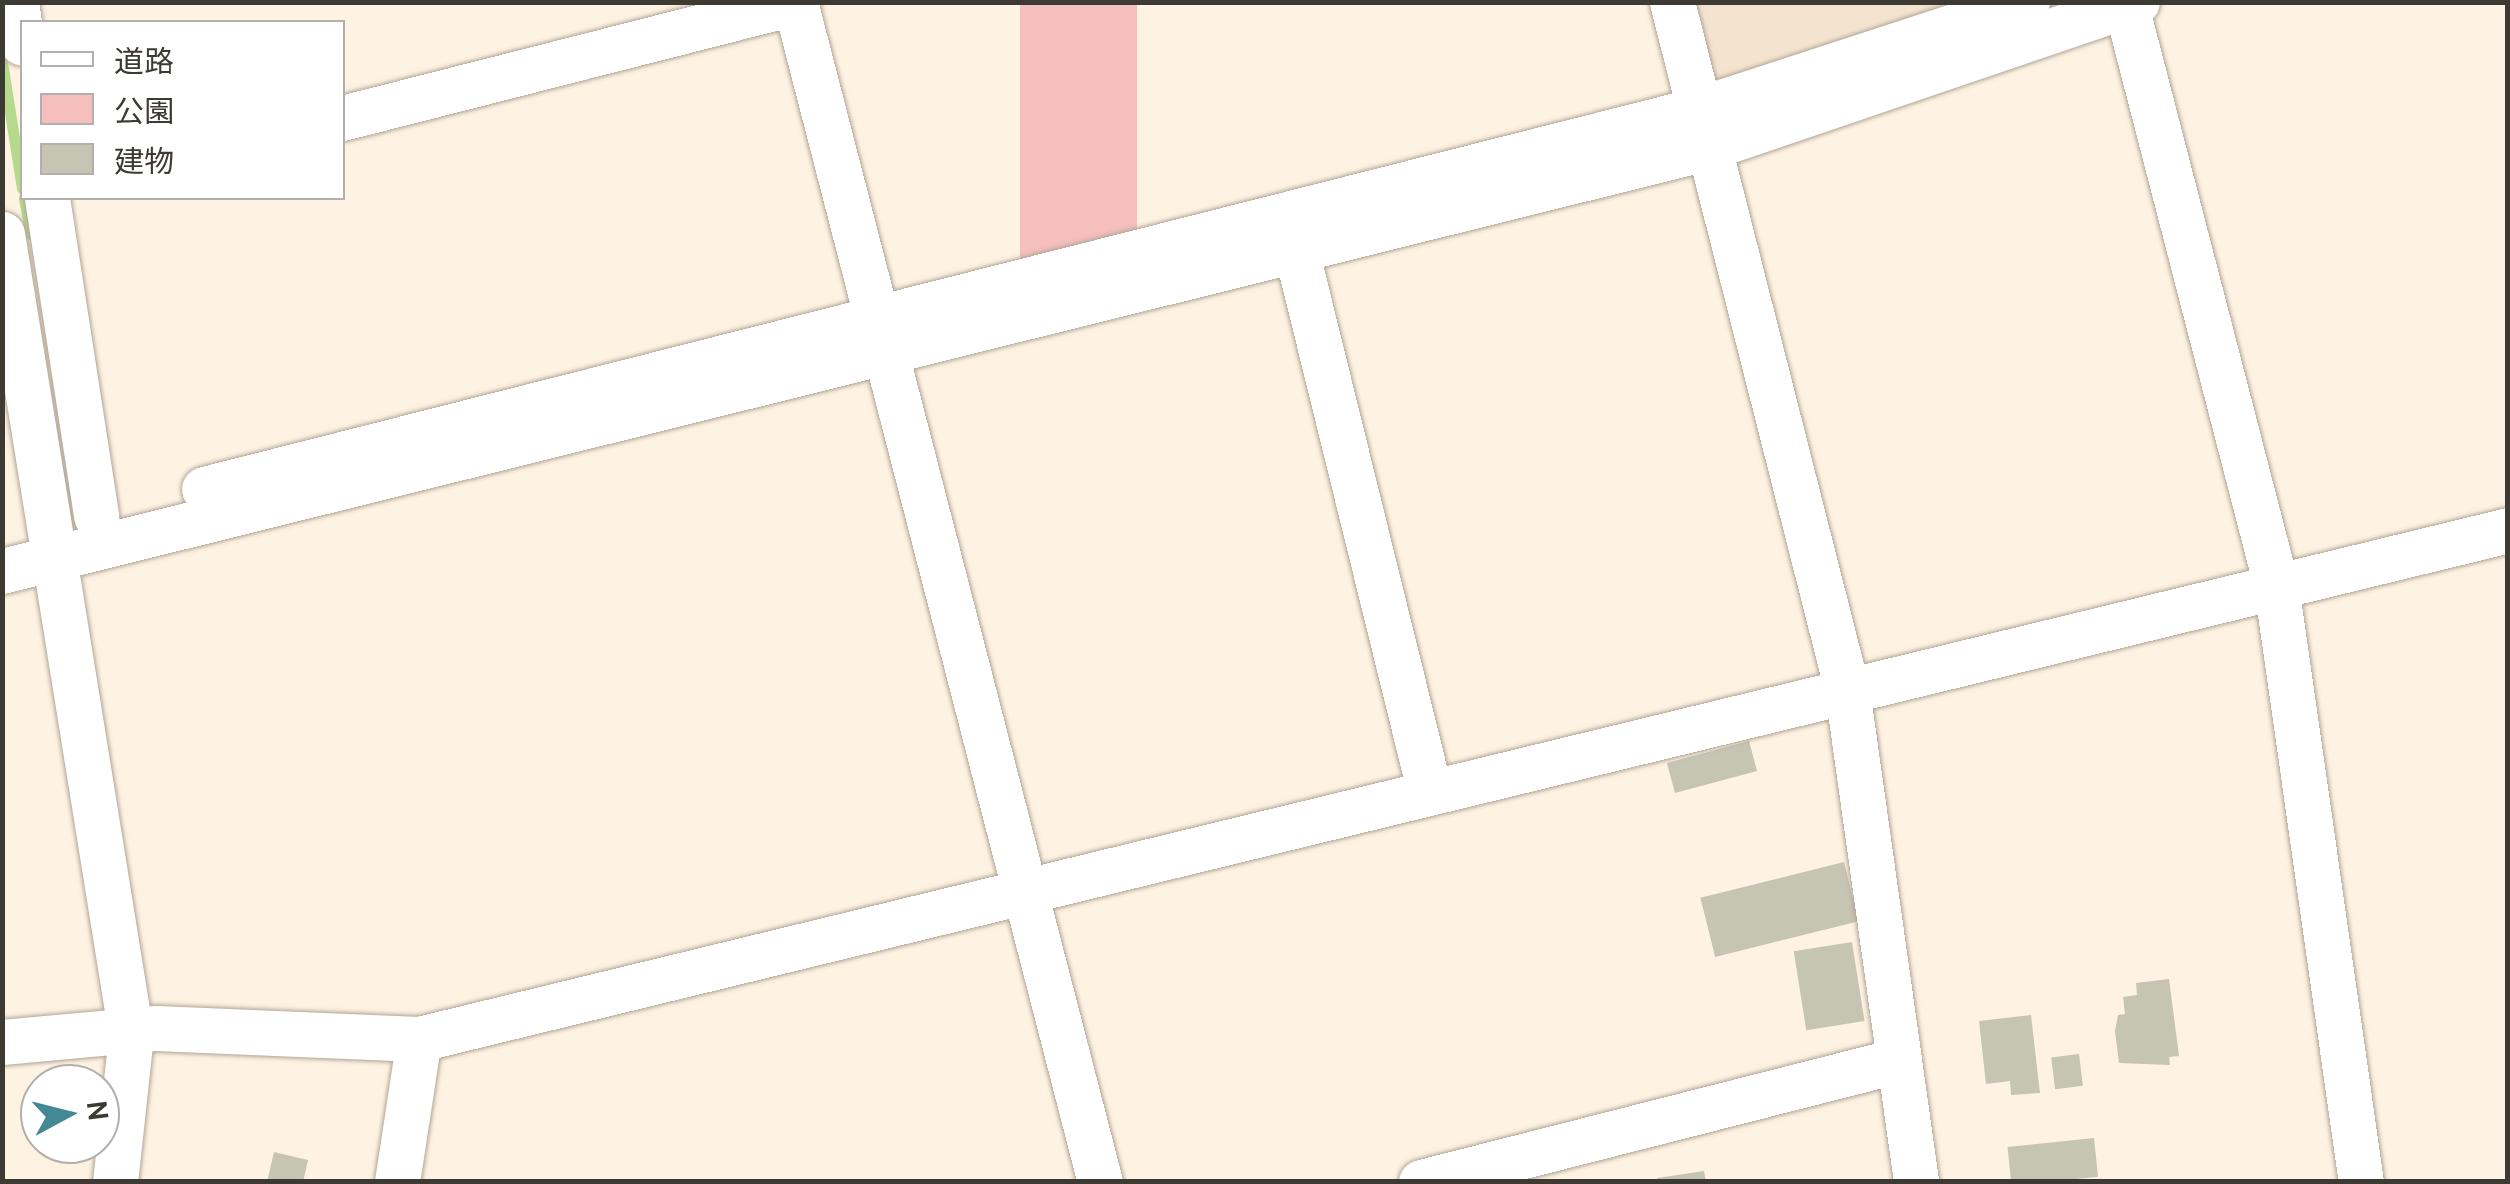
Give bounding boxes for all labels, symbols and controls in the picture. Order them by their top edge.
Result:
legend [20,20,345,200]
text: 道路 [114,43,174,80]
text: 公園 [114,93,174,130]
text: 建物 [114,143,174,180]
north arrow [20,1064,120,1164]
text: N [80,1099,116,1122]

